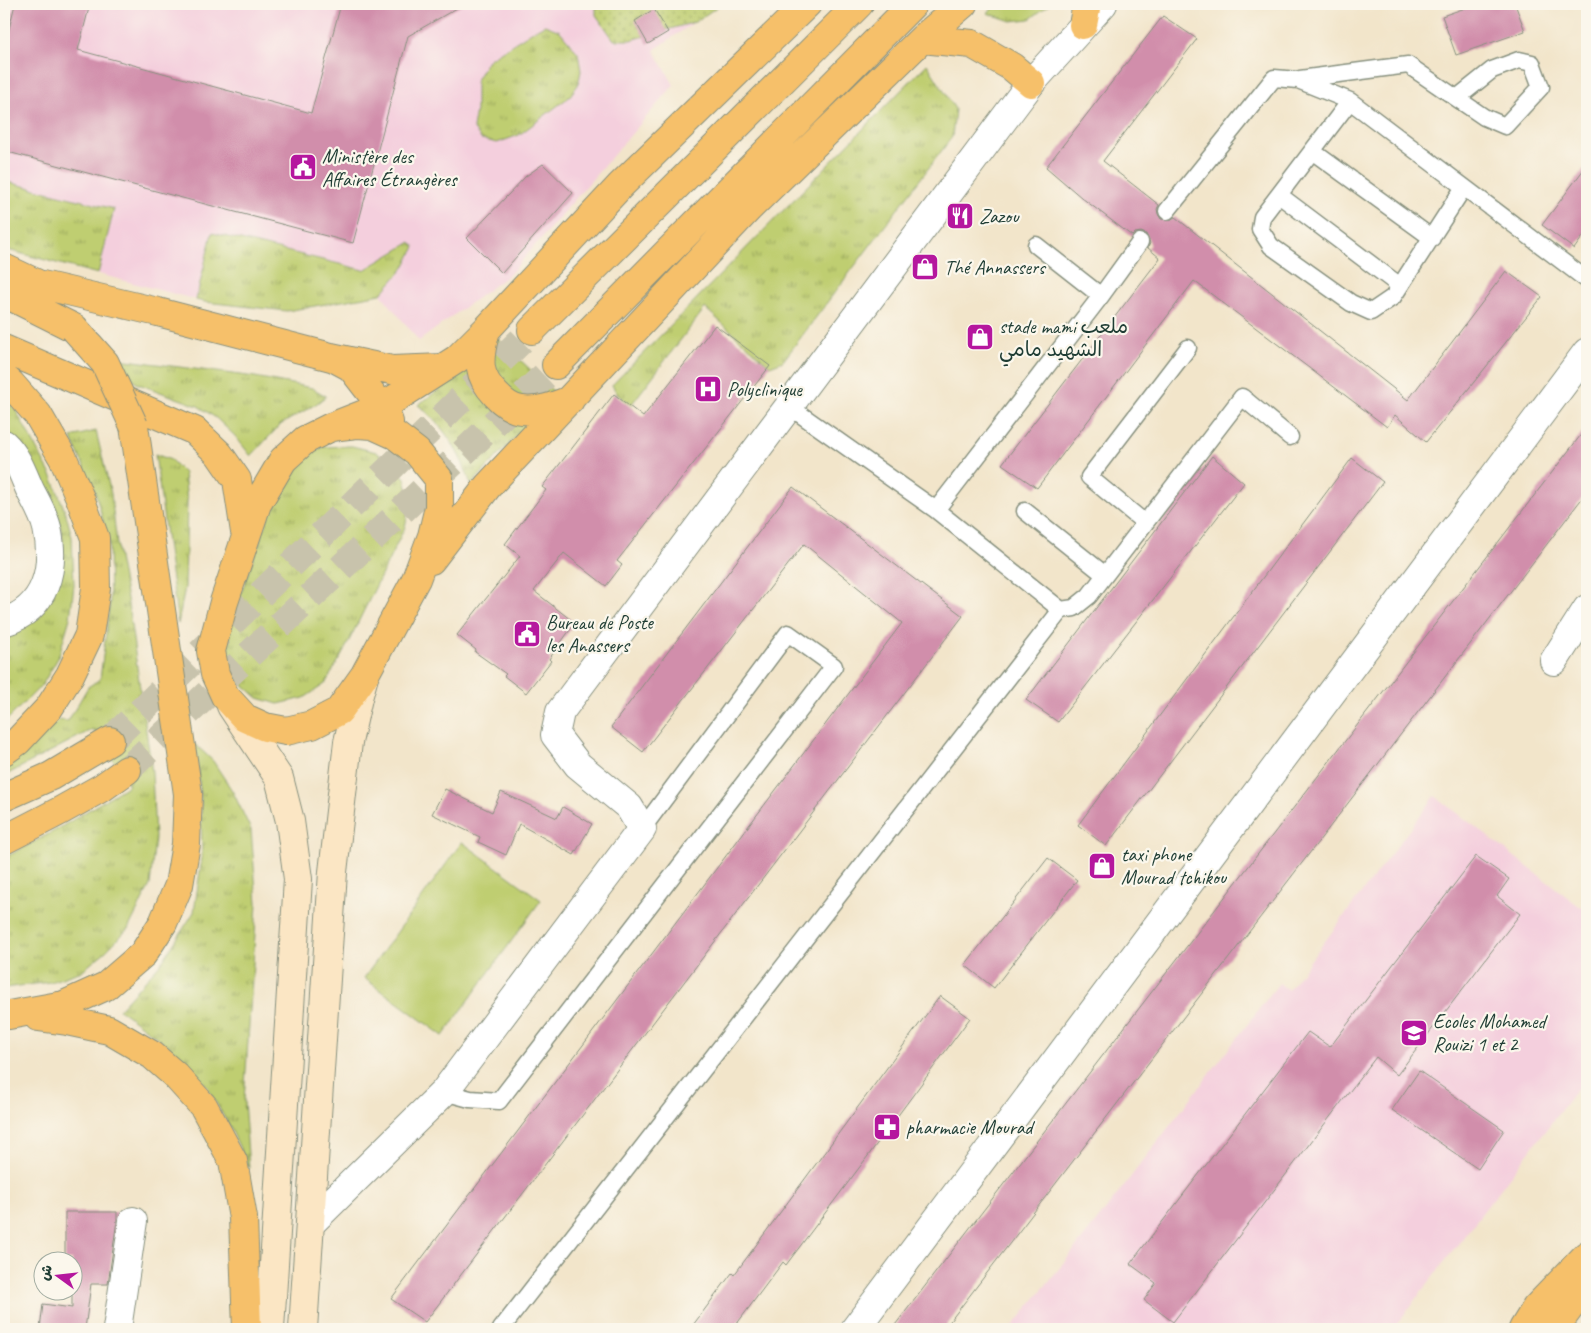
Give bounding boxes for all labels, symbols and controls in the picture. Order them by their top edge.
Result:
place label: Ministère des Affaires Étrangères [322,144,459,192]
public building icon: Ministère des Affaires Étrangères [288,152,318,182]
restaurant icon: Zazou [945,201,975,231]
place label: Zazou [979,204,1020,229]
shop icon: Thé Annassers [910,252,940,282]
place label: Thé Annassers [944,255,1047,280]
place label: stade mami ملعب الشهيد مامي [999,314,1128,367]
shop icon: stade mami ملعب الشهيد مامي [965,322,995,352]
hospital icon: Polyclinique [693,374,723,404]
place label: Polyclinique [727,377,803,402]
place label: Bureau de Poste les Anassers [546,610,654,658]
public building icon: Bureau de Poste les Anassers [512,619,542,649]
place label: taxi phone Mourad tchikou [1121,842,1228,890]
shop icon: taxi phone Mourad tchikou [1087,851,1117,881]
place label: Ecoles Mohamed Rouizi 1 et 2 [1433,1009,1548,1057]
school or university icon: Ecoles Mohamed Rouizi 1 et 2 [1399,1018,1429,1048]
pharmacy icon: pharmacie Mourad [872,1112,902,1142]
place label: pharmacie Mourad [906,1115,1036,1140]
north arrow [32,1250,82,1300]
text: ش [36,1263,56,1282]

